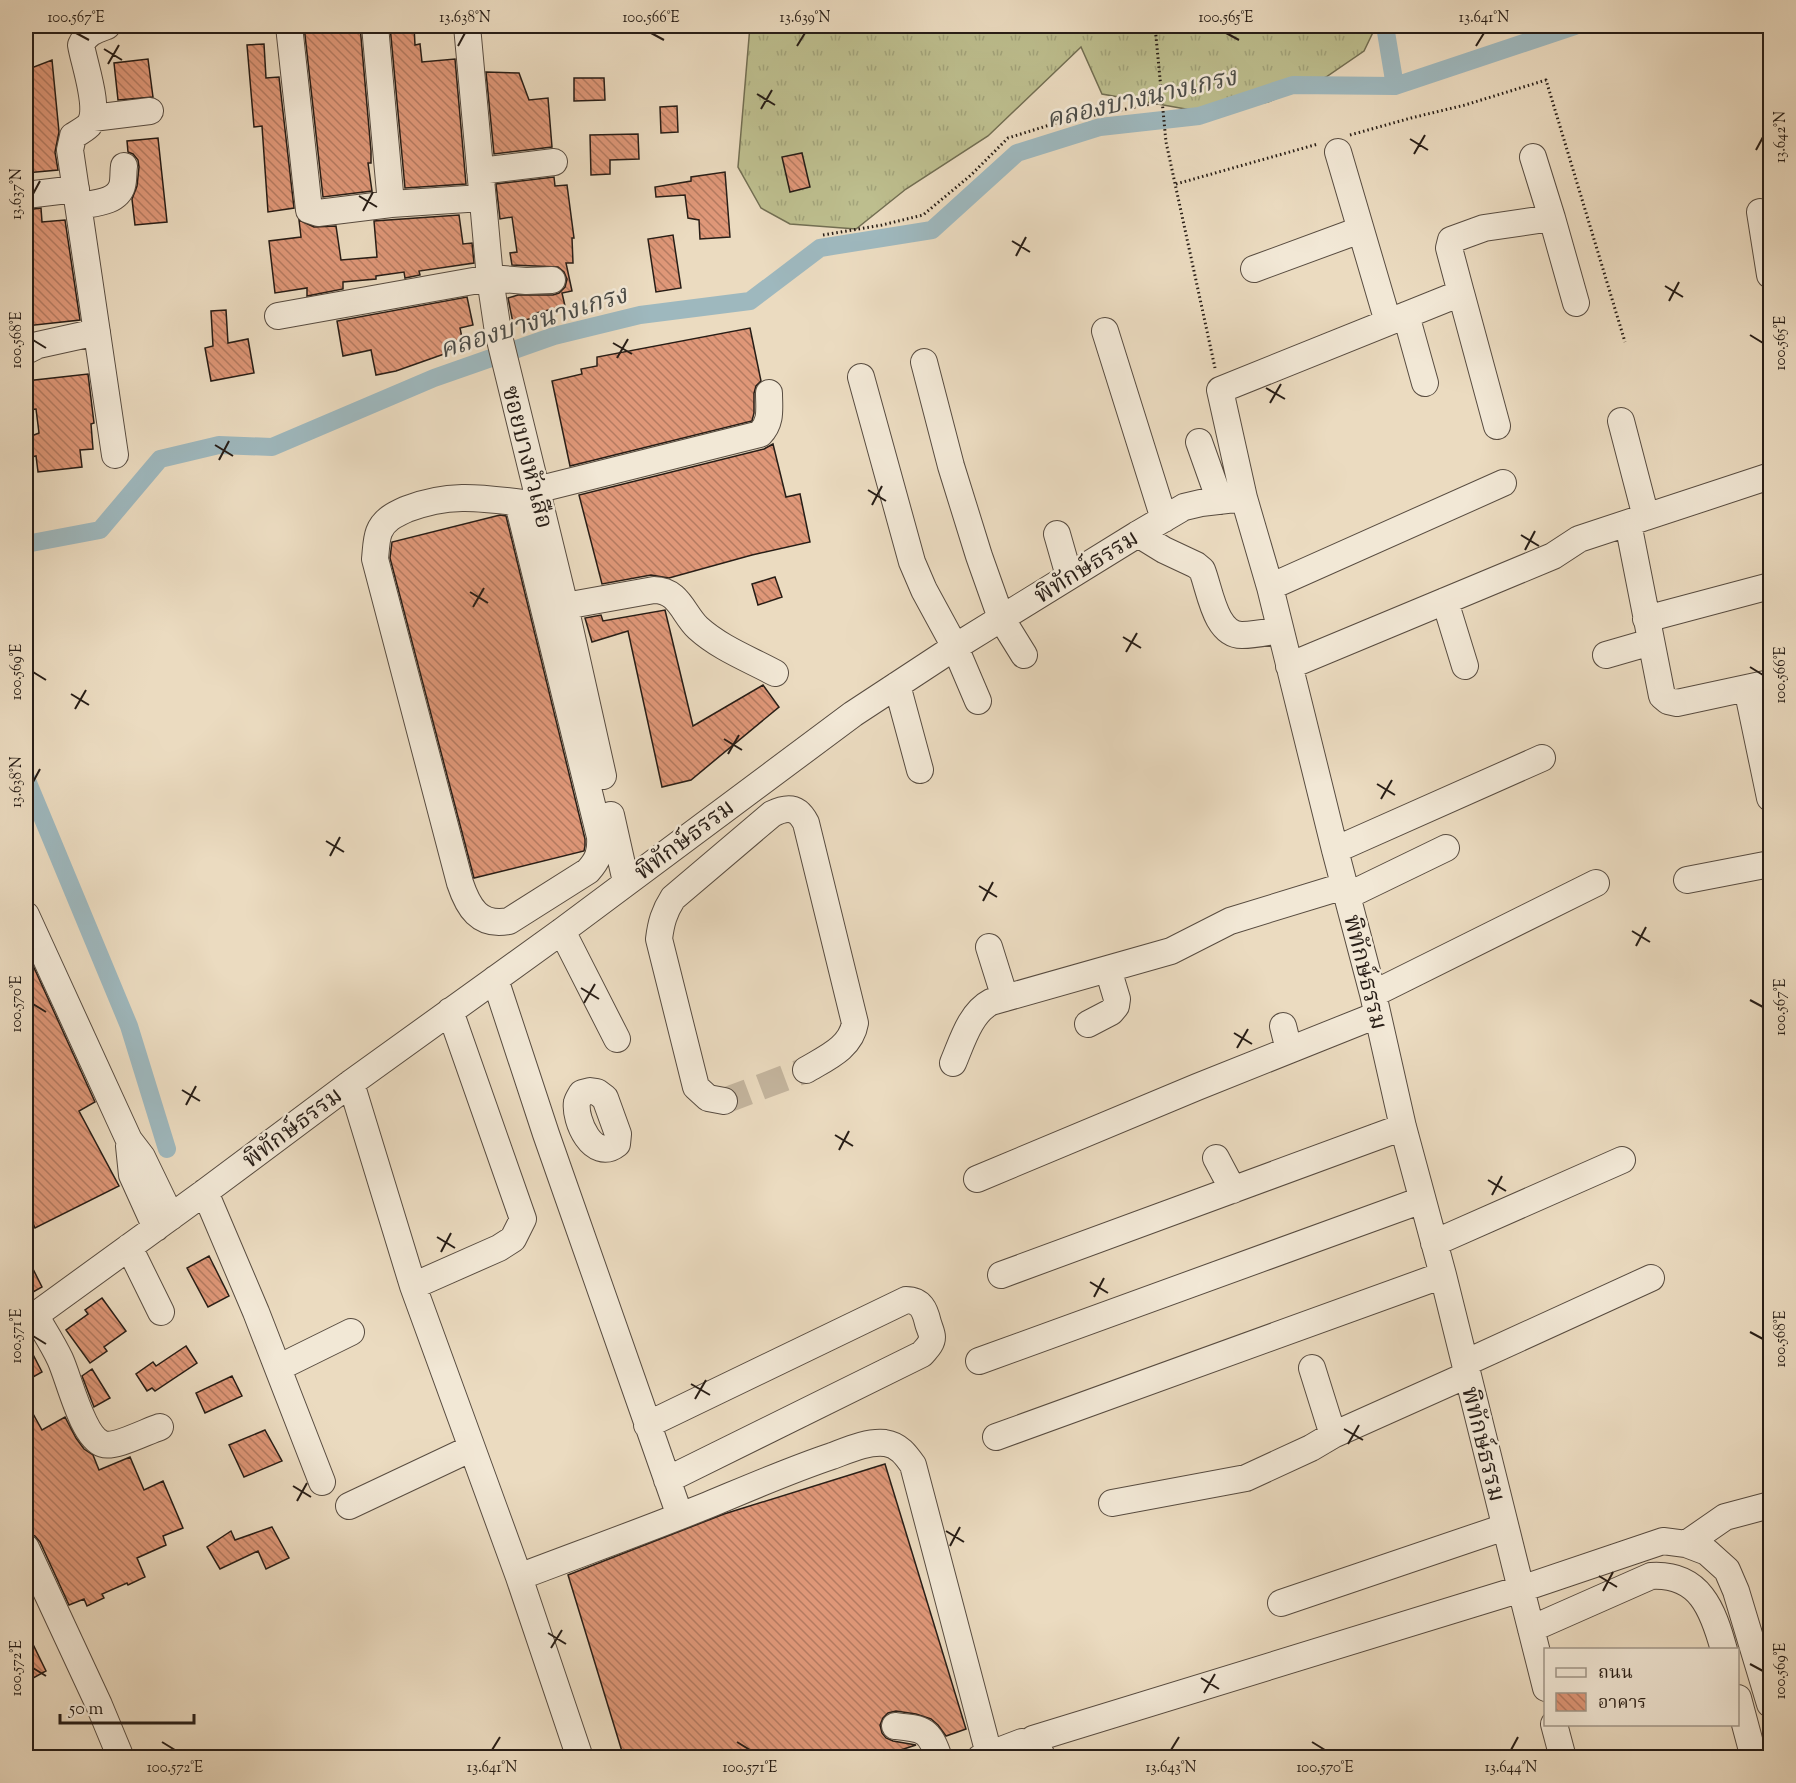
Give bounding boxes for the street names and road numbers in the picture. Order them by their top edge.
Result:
street label: ซอยบางหัวเสือ [492,383,560,532]
street label: พิทักษ์ธรรม [1028,521,1146,613]
street label: พิทักษ์ธรรม [627,791,742,890]
street label: พิทักษ์ธรรม [1333,911,1396,1034]
street label: พิทักษ์ธรรม [235,1079,350,1178]
street label: พิทักษ์ธรรม [1451,1383,1514,1506]

